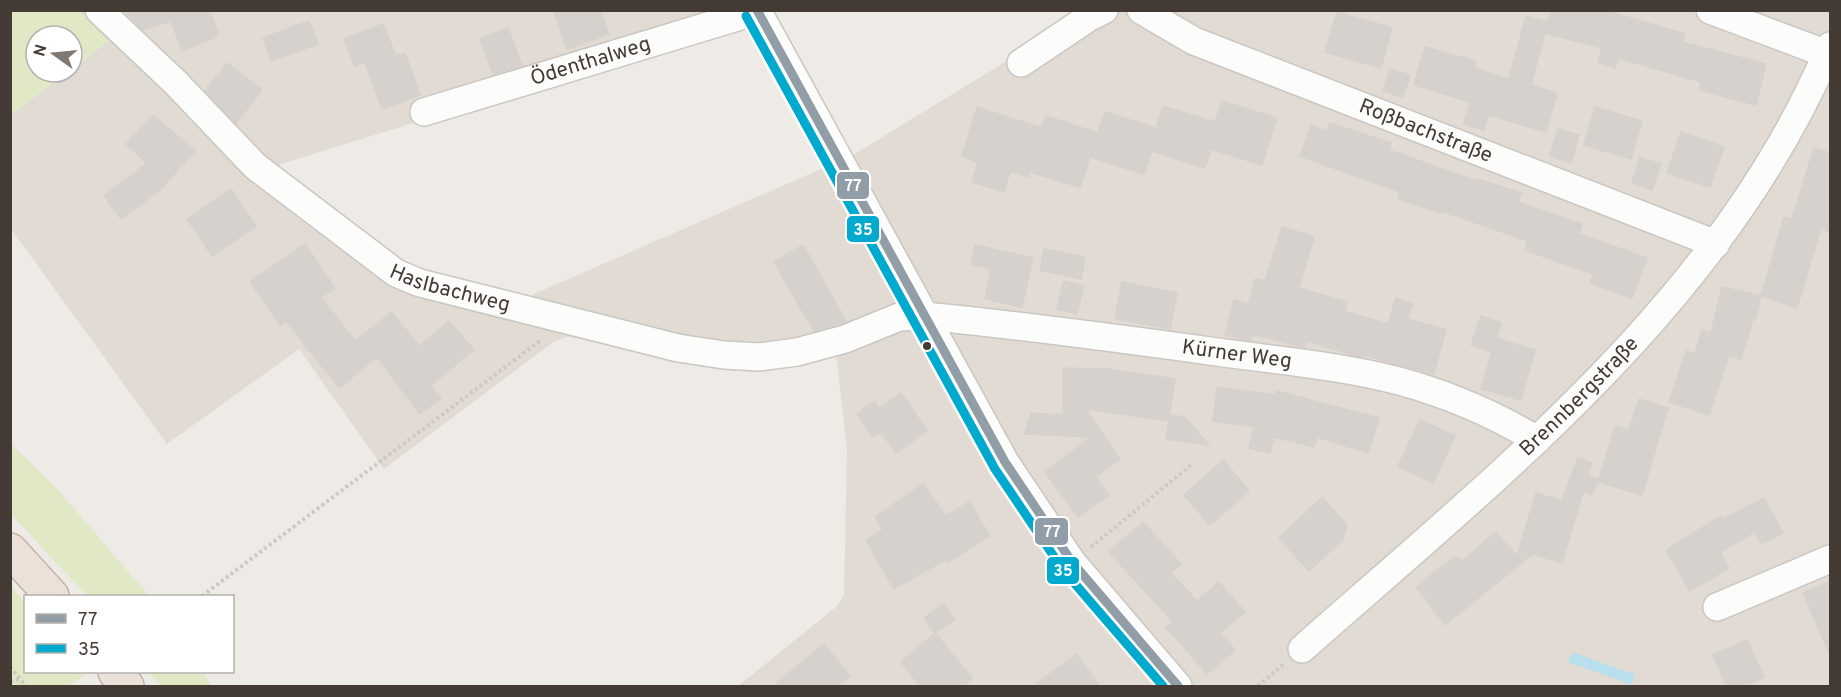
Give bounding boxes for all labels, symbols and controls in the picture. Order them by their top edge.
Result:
north arrow [24,24,84,84]
street label: Ödenthalweg [527,31,654,92]
text: N [30,42,53,59]
street label: Roßbachstraße [1355,93,1496,169]
line badge: 77 [836,171,870,200]
text: 77 [844,177,862,197]
line badge: 35 [846,215,880,243]
text: 35 [853,221,873,241]
street label: Haslbachweg [385,258,513,319]
street label: Brennbergstraße [1514,331,1645,462]
street label: Kürner Weg [1180,334,1293,375]
unlabelled marker [921,340,933,352]
line badge: 77 [1034,517,1069,546]
text: 77 [1043,523,1061,543]
line badge: 35 [1046,556,1080,585]
text: 35 [1053,562,1073,582]
legend [24,595,234,673]
text: 77 [78,609,97,632]
text: 35 [78,639,100,662]

